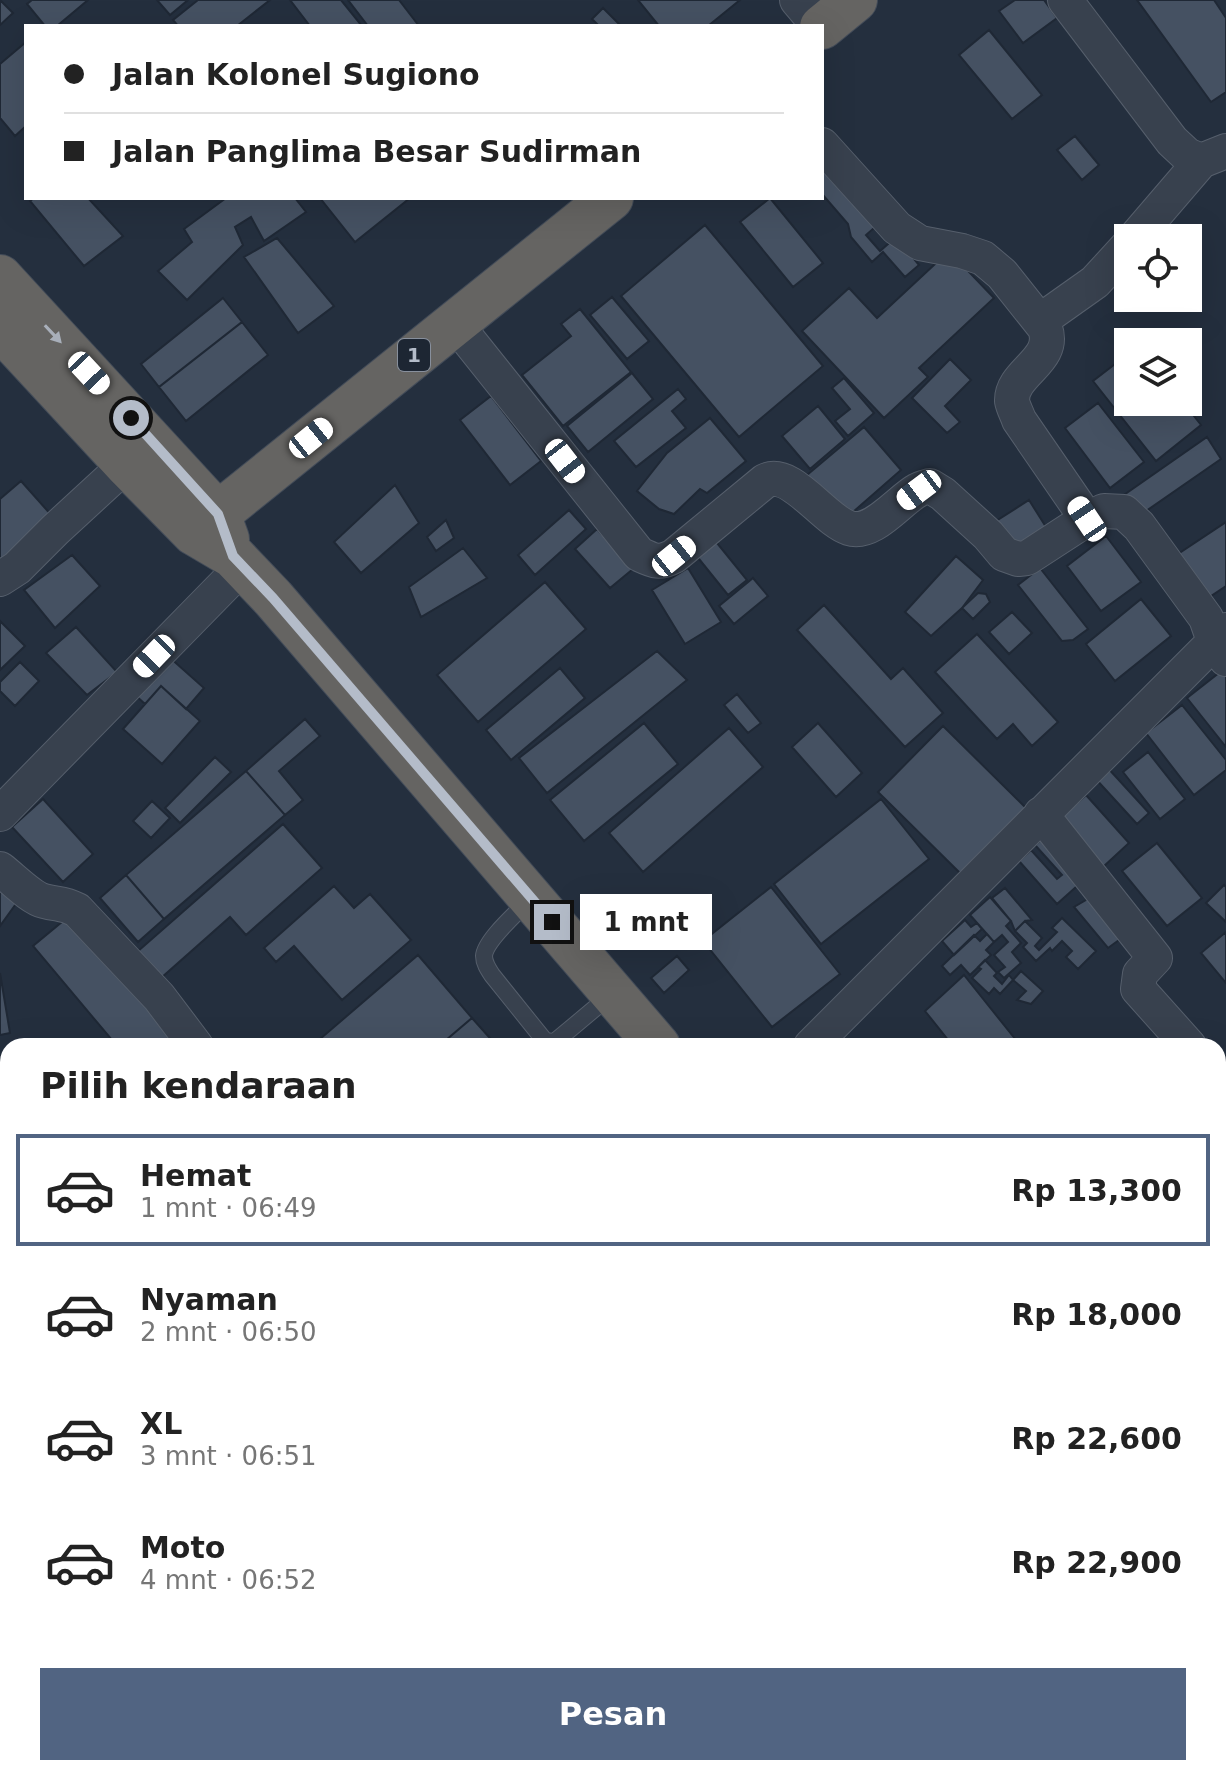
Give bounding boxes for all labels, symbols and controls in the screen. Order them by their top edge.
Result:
text: Jalan Kolonel Sugiono [112,57,480,92]
text: Jalan Panglima Besar Sudirman [112,134,641,169]
map controls [1114,224,1202,416]
button: locate [1114,224,1202,312]
one-way arrow [44,324,62,343]
button: layers [1114,328,1202,416]
road number: 1 [398,339,430,371]
car [64,347,114,399]
route start [113,400,149,436]
car [285,414,337,462]
car [541,435,589,487]
car [893,466,945,514]
car [1064,492,1110,546]
car [648,532,700,580]
car [129,630,179,682]
callout: 1 mnt [580,894,712,950]
route end [534,904,570,940]
text: 1 mnt [603,907,689,937]
text: Pilih kendaraan [40,1065,357,1106]
icon: car [44,1154,116,1226]
text: Hemat [140,1158,251,1193]
text: Rp 13,300 [1011,1173,1182,1208]
text: 1 mnt · 06:49 [140,1193,317,1223]
icon: car [44,1278,116,1350]
text: Nyaman [140,1282,278,1317]
text: Rp 18,000 [1011,1297,1182,1332]
text: 2 mnt · 06:50 [140,1317,317,1347]
icon: car [44,1402,116,1474]
text: XL [140,1406,182,1441]
text: Rp 22,600 [1011,1421,1182,1456]
text: 3 mnt · 06:51 [140,1441,317,1471]
icon: car [44,1526,116,1598]
text: Moto [140,1530,225,1565]
text: Rp 22,900 [1011,1545,1182,1580]
text: 4 mnt · 06:52 [140,1565,317,1595]
button: Pesan [40,1668,1186,1760]

